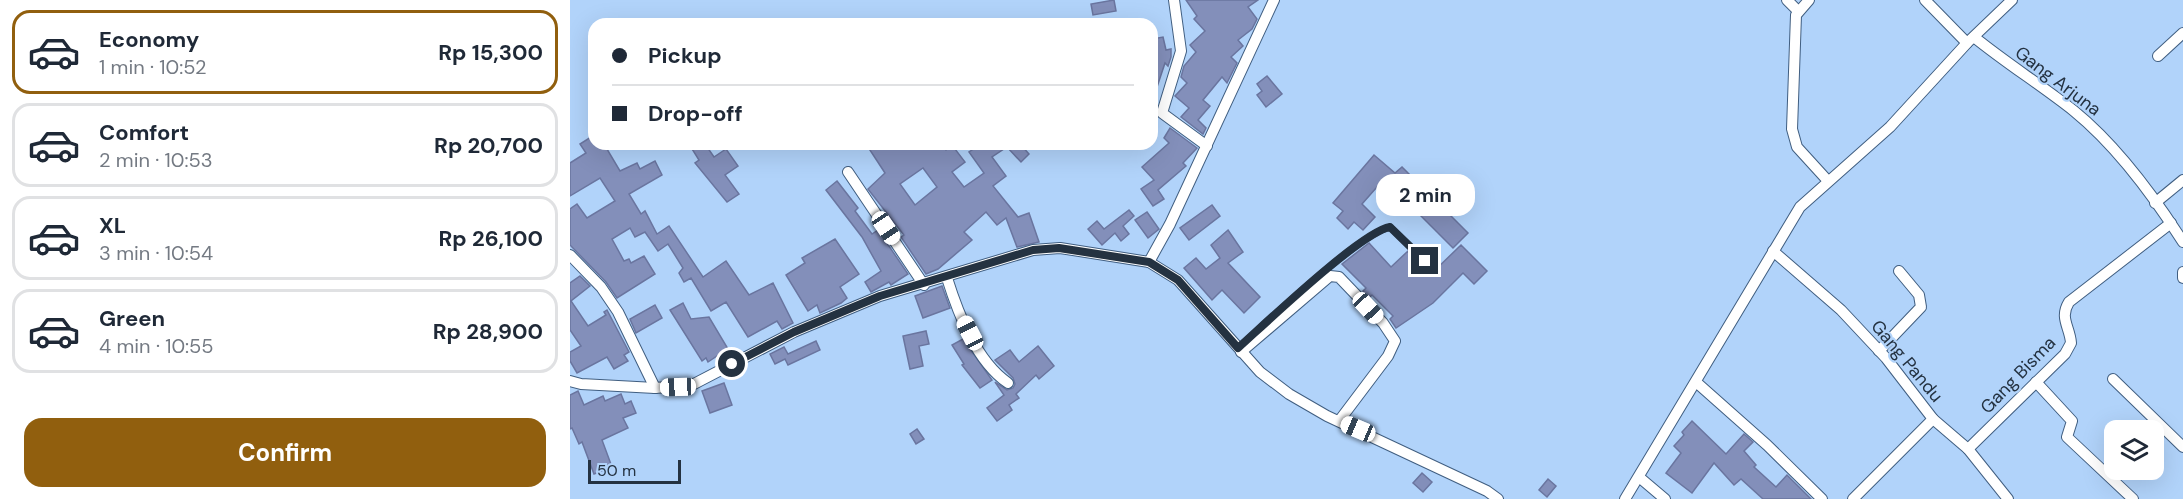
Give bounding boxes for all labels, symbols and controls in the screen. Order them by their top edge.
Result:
icon: car [27,25,81,79]
text: Economy [99,25,199,54]
text: Rp 15,300 [438,38,543,67]
text: Pickup [648,41,722,70]
street label: Gang Arjuna [2010,41,2106,121]
text: 1 min · 10:52 [99,54,207,80]
text: Drop-off [648,99,743,128]
icon: car [27,118,81,172]
text: Comfort [99,118,189,147]
text: Rp 20,700 [434,131,543,160]
text: 2 min · 10:53 [99,147,213,173]
callout: 2 min [1376,174,1474,216]
text: 2 min [1399,182,1452,208]
car [868,208,904,248]
icon: car [27,211,81,265]
text: XL [99,211,126,240]
text: Rp 26,100 [438,224,543,253]
text: 3 min · 10:54 [99,240,213,266]
route end [1411,247,1438,274]
car [1349,289,1387,327]
icon: car [27,304,81,358]
text: Green [99,304,165,333]
car [954,313,986,353]
street label: Gang Pandu [1866,315,1948,407]
text: Rp 28,900 [433,317,543,346]
street label: Gang Bisma [1975,331,2061,419]
text: 4 min · 10:55 [99,333,214,359]
route start [718,350,745,377]
car [660,377,696,397]
car [1338,414,1378,444]
button: Confirm [24,418,546,487]
map controls [2104,420,2164,480]
button: layers [2104,420,2164,480]
scale bar [588,457,681,484]
text: 50 m [597,460,636,481]

